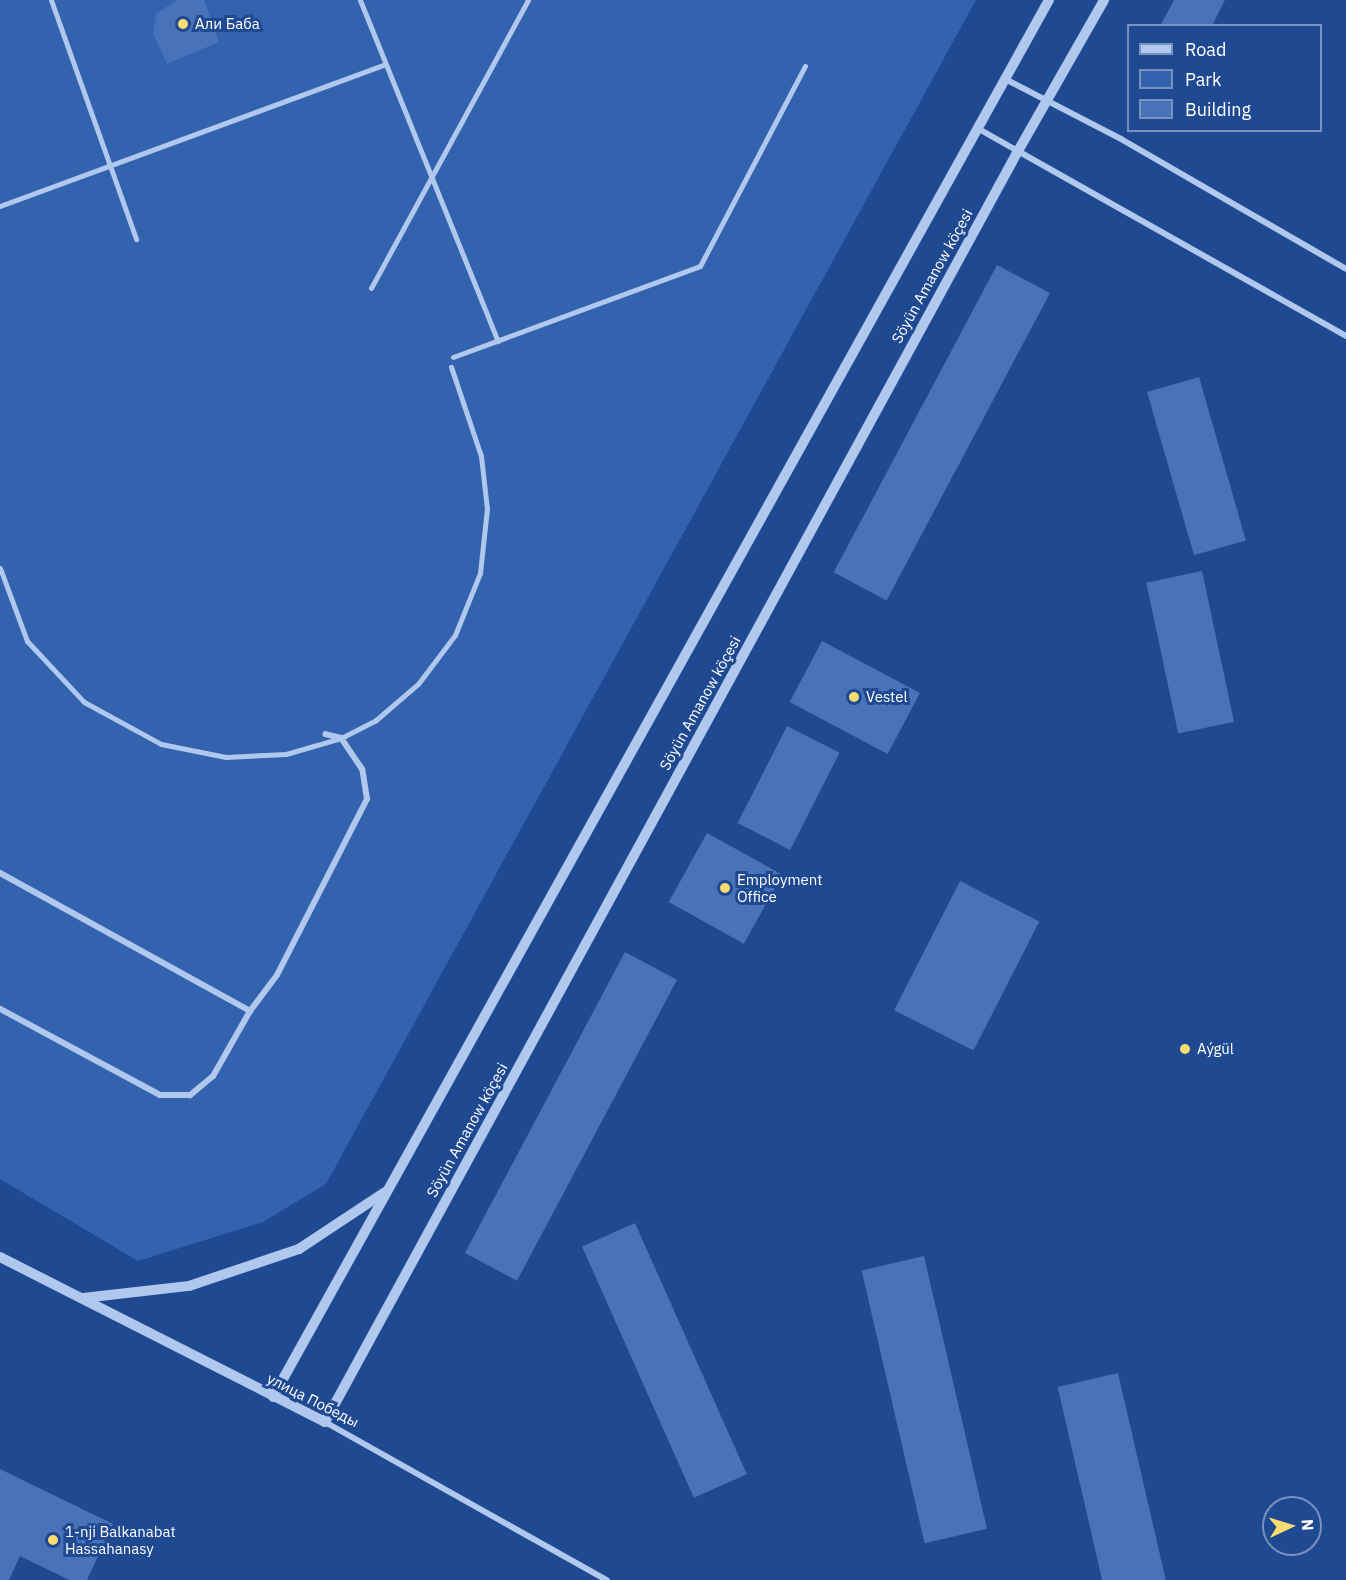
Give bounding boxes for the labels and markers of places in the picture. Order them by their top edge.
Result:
place label: Али Баба [195,15,260,33]
marker: Али Баба [176,17,190,31]
place label: Vestel [866,688,908,706]
marker: Vestel [847,690,861,704]
place label: Employment Office [737,870,823,905]
marker: Employment Office [718,881,732,895]
place label: Aýgül [1197,1040,1234,1058]
marker: Aýgül [1178,1042,1192,1056]
place label: 1-nji Balkanabat Hassahanasy [65,1522,176,1557]
marker: 1-nji Balkanabat Hassahanasy [46,1533,60,1547]

